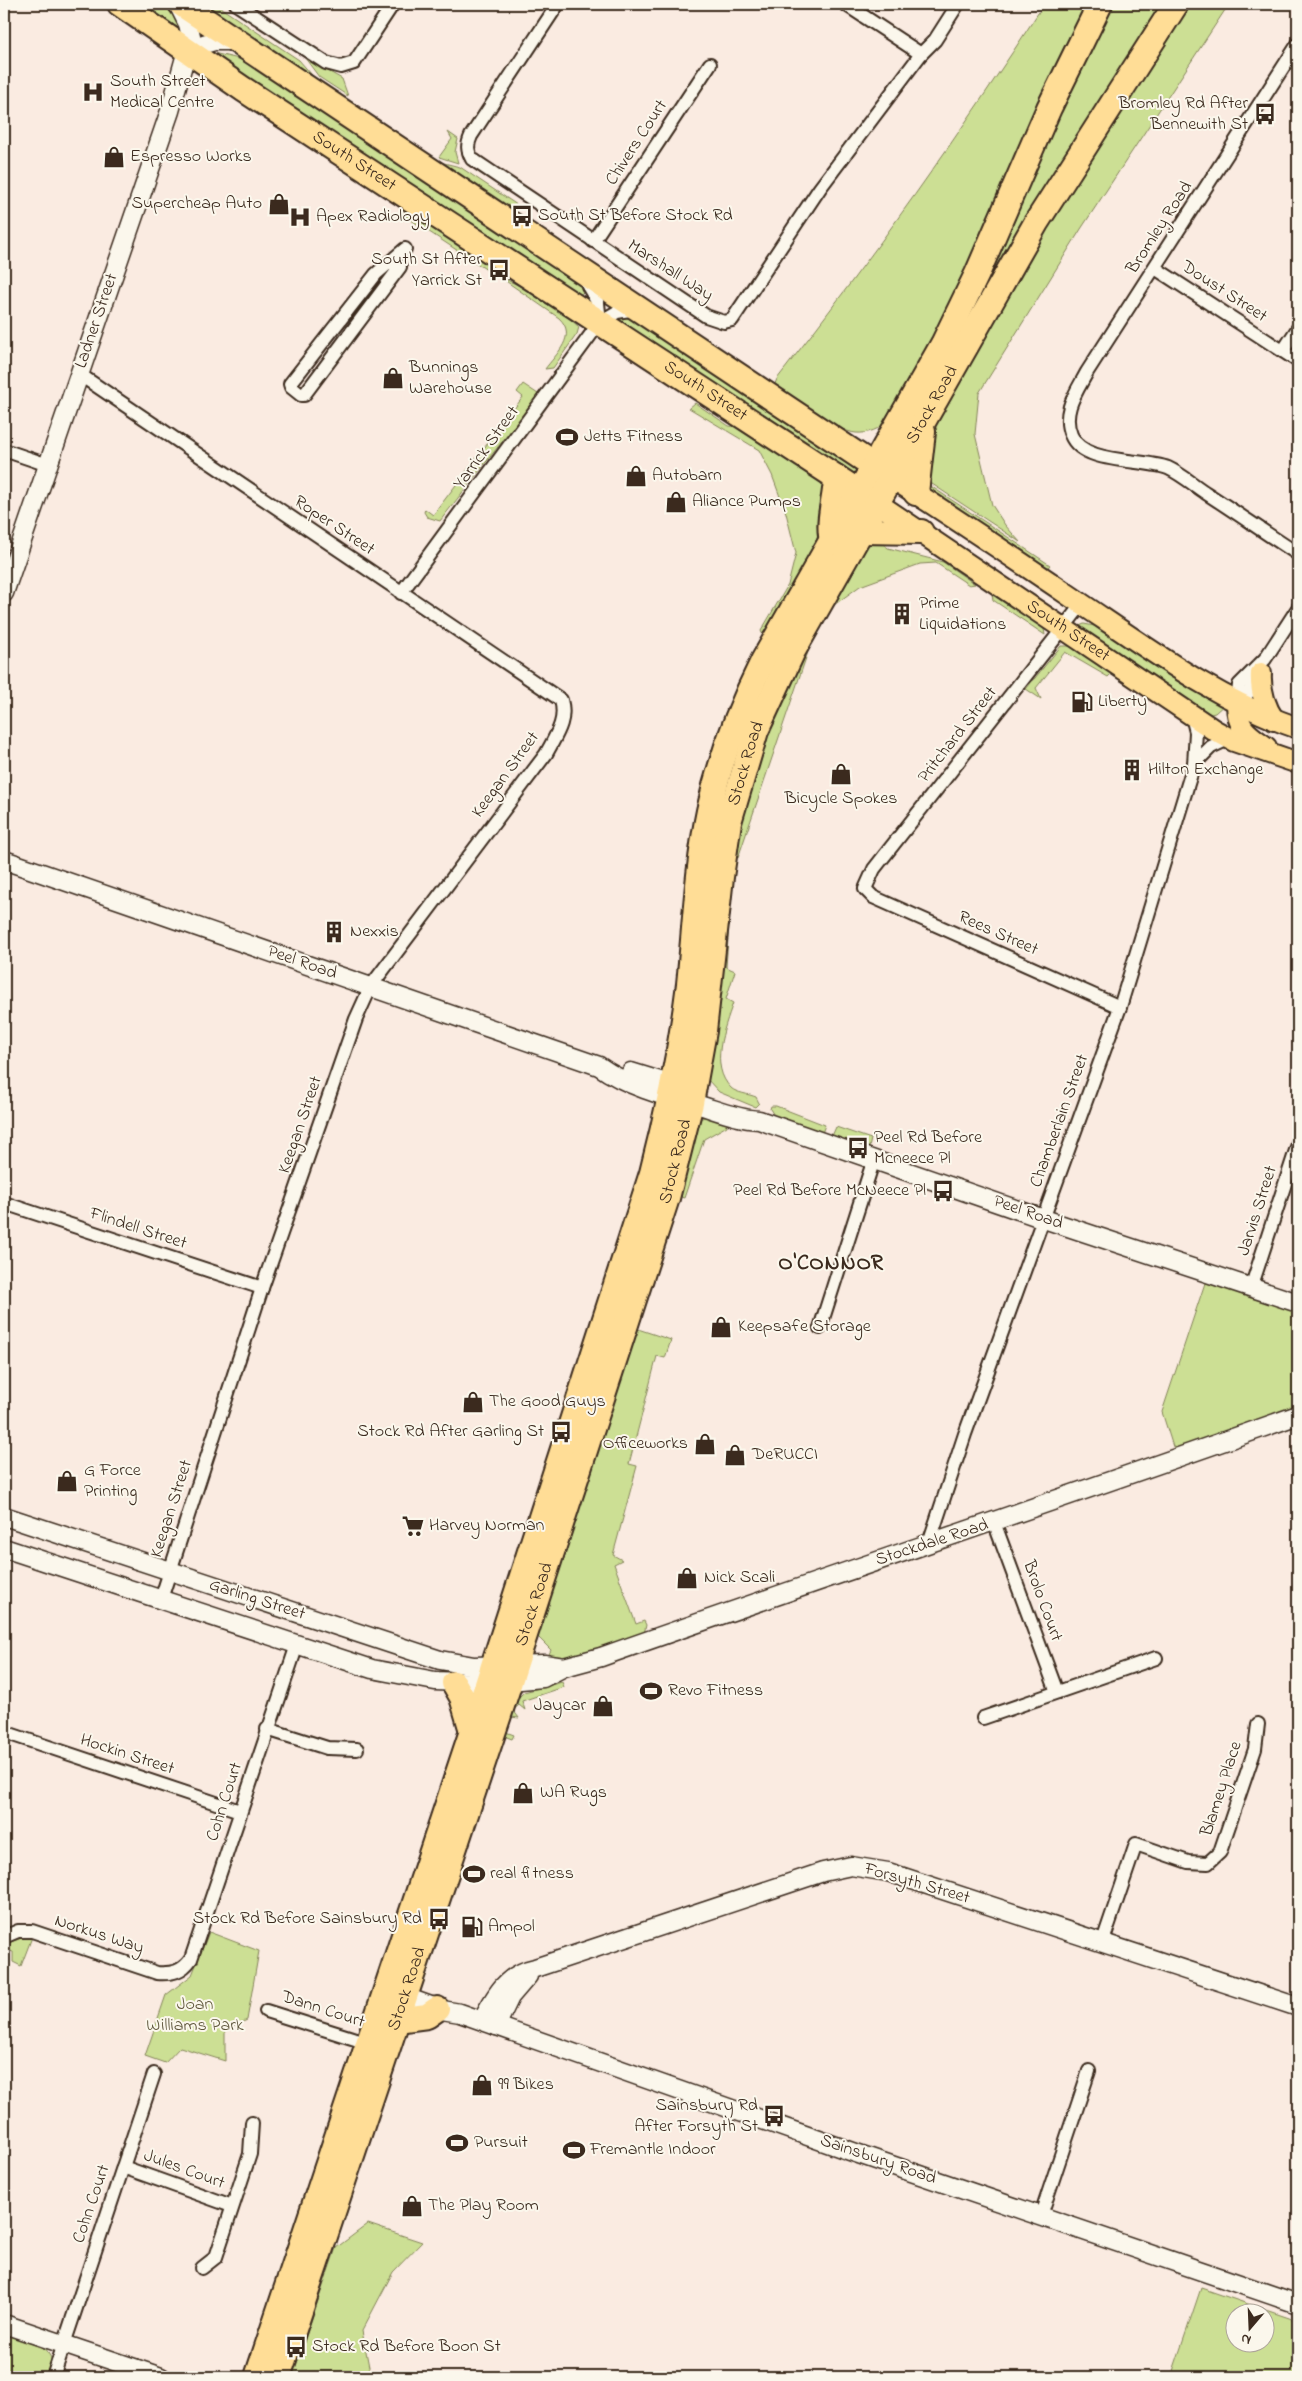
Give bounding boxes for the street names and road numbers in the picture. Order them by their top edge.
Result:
street label: Chivers Court [600,95,674,191]
street label: South Street [307,124,401,199]
street label: Bromley Road [1120,177,1200,280]
street label: Marshall Way [622,233,718,309]
street label: Doust Street [1175,254,1272,330]
street label: Ladner Street [69,270,125,372]
street label: South Street [658,354,752,429]
street label: Stock Road [900,361,965,449]
street label: Yarrick Street [448,401,526,495]
street label: Roper Street [288,489,380,563]
street label: South Street [1021,594,1115,669]
street label: Pritchard Street [912,681,1004,789]
street label: Stock Road [722,717,772,809]
street label: Keegan Street [466,726,547,824]
street label: Rees Street [954,905,1042,963]
street label: Peel Road [264,939,340,987]
street label: Chamberlain Street [1024,1051,1096,1191]
street label: Keegan Street [272,1073,331,1178]
street label: Stock Road [653,1117,699,1208]
street label: Jarvis Street [1231,1163,1285,1259]
street label: Peel Road [990,1189,1066,1237]
street label: Flindell Street [85,1201,190,1257]
street label: Keegan Street [144,1457,201,1562]
street label: Stockdale Road [872,1512,992,1574]
street label: Brolo Court [1015,1556,1069,1645]
street label: Stock Road [509,1559,561,1650]
street label: Garling Street [205,1572,308,1629]
street label: Hockin Street [77,1728,177,1782]
street label: Blamey Place [1194,1737,1250,1841]
street label: Cohn Court [200,1759,250,1845]
street label: Forsyth Street [860,1856,973,1911]
street label: Norkus Way [51,1908,147,1962]
street label: Stock Road [381,1944,434,2034]
street label: Dann Court [277,1984,368,2036]
street label: Sainsbury Road [816,2128,940,2192]
street label: Jules Court [140,2143,228,2197]
street label: Cohn Court [66,2161,118,2247]

